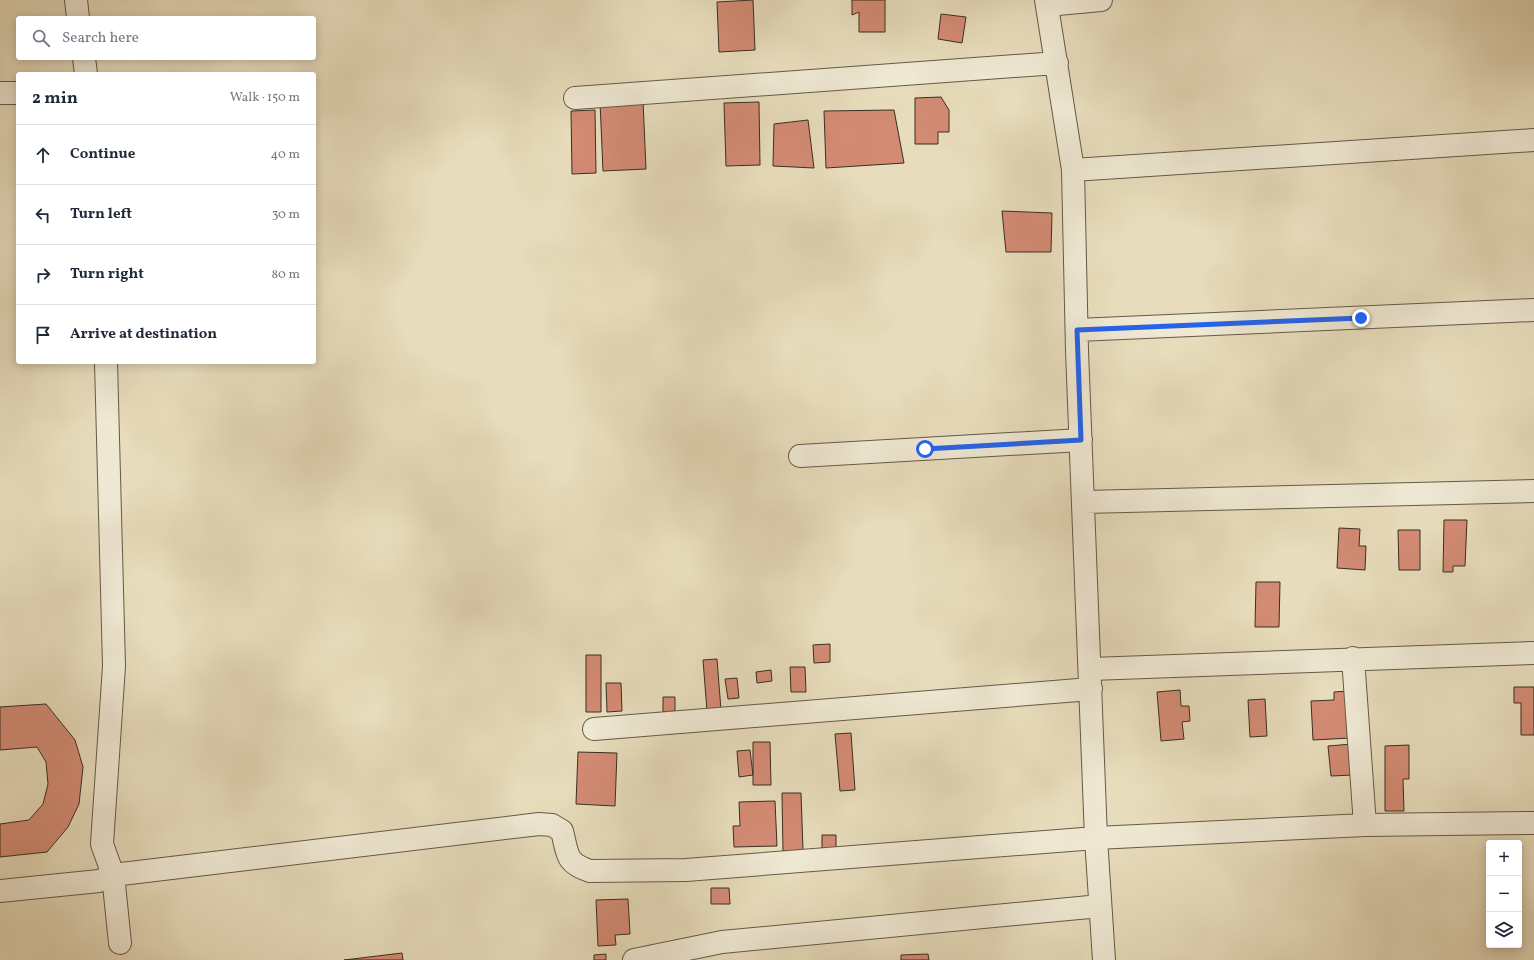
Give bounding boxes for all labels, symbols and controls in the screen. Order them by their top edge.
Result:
search box [16,16,316,60]
icon: search [30,27,52,49]
text: Search here [62,28,139,49]
text: 2 min [32,87,78,110]
text: Walk · 150 m [230,89,300,107]
icon: ahead [32,144,54,166]
text: Continue [70,144,135,165]
text: 40 m [271,146,300,164]
icon: left [32,204,54,226]
text: Turn left [70,204,132,225]
text: 30 m [272,206,300,224]
icon: right [32,264,54,286]
text: Turn right [70,264,144,285]
text: 80 m [271,266,300,284]
route end [1352,309,1370,327]
icon: arrive [32,324,54,346]
text: Arrive at destination [70,324,217,345]
route start [916,440,934,458]
map controls [1486,840,1522,948]
button: + [1486,840,1522,876]
button: − [1486,876,1522,912]
button: layers [1486,912,1522,948]

